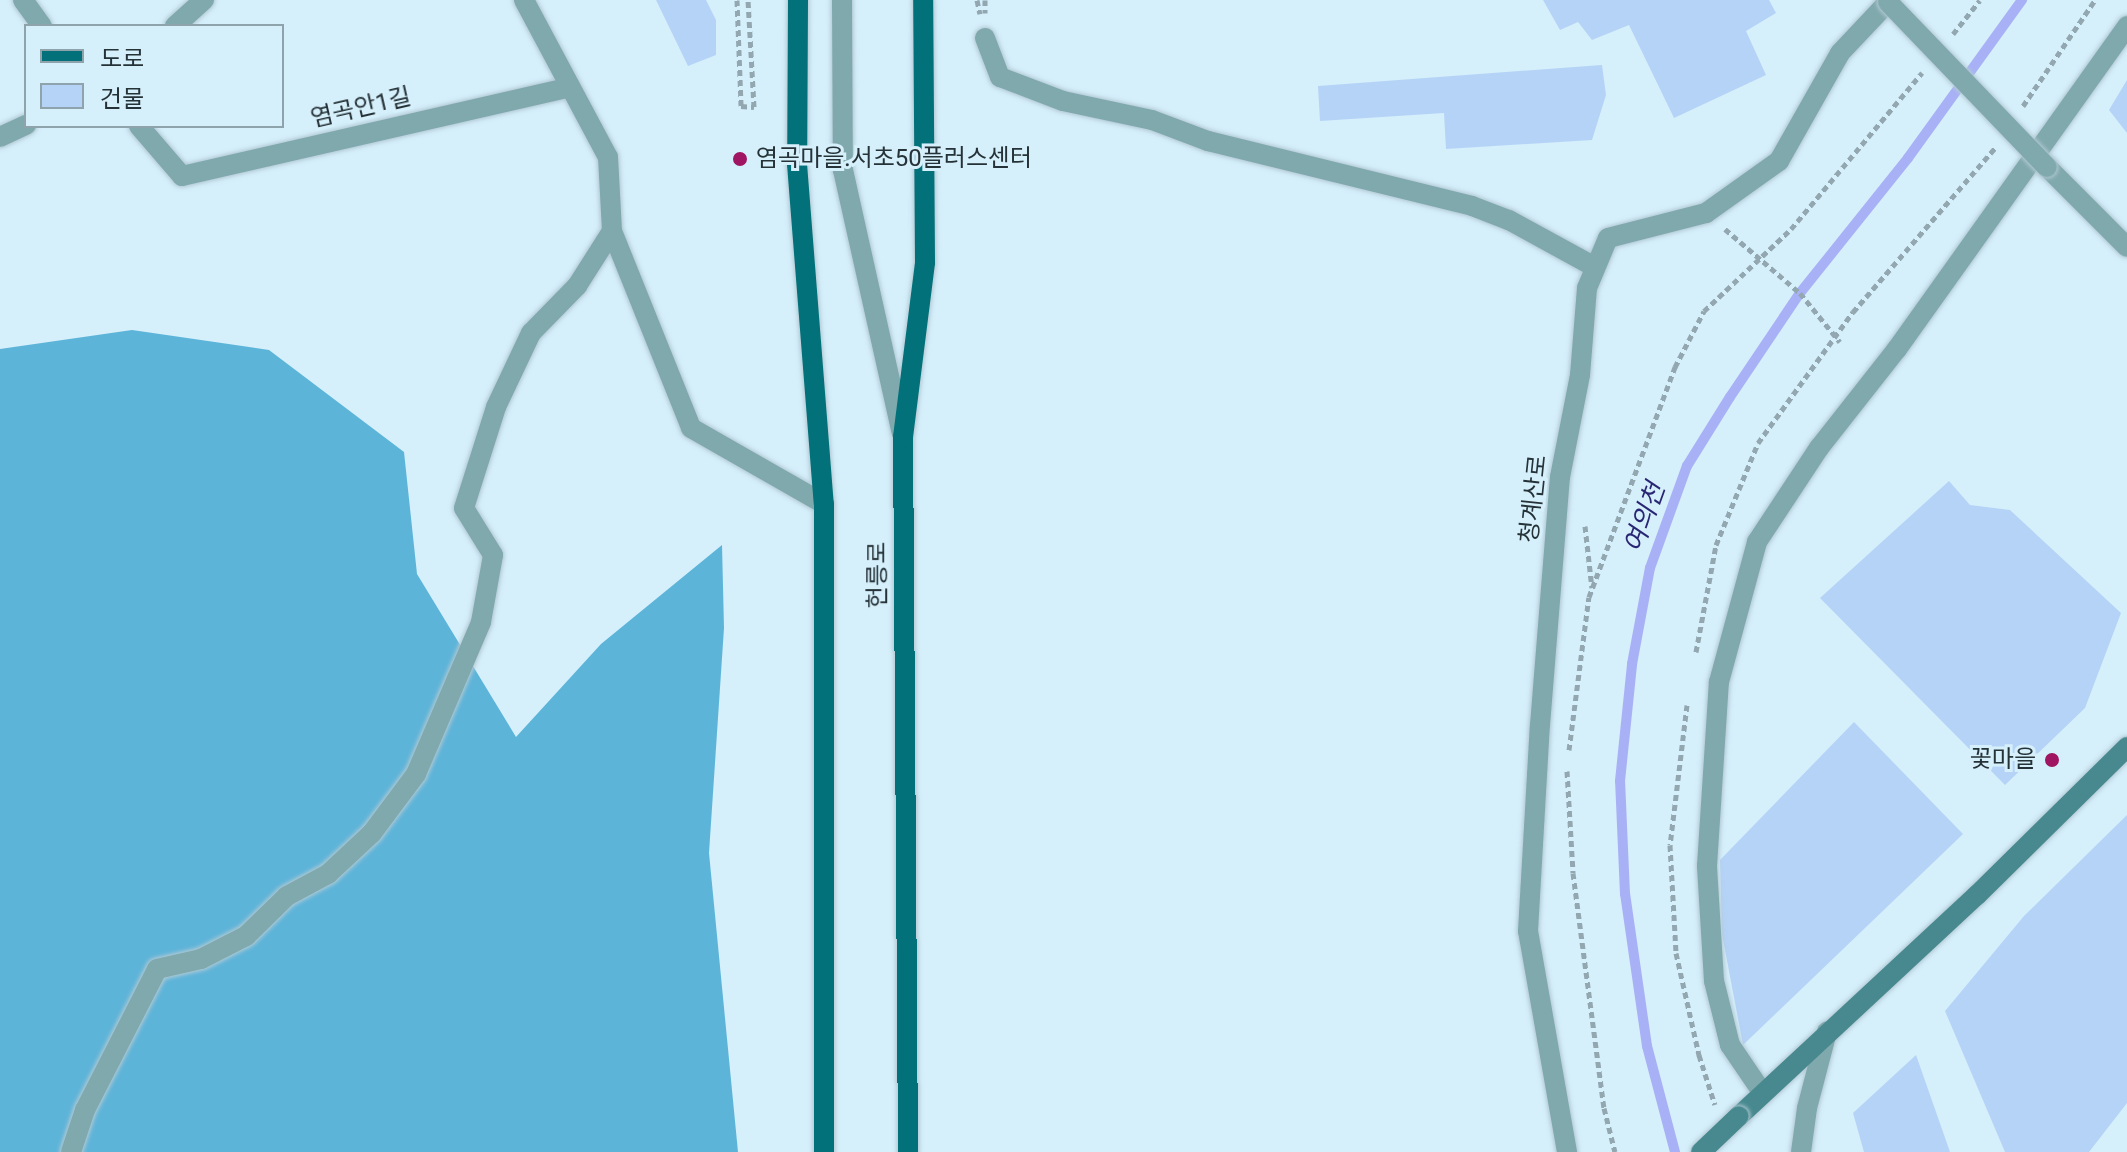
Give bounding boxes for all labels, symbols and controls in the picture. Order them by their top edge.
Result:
legend [24,24,284,128]
text: 도로 [100,45,144,73]
street label: 염곡안1길 [308,83,414,133]
text: 건물 [100,85,144,113]
place label: 염곡마을.서초50플러스센터 [756,145,1032,173]
marker: 염곡마을.서초50플러스센터 [731,150,749,168]
street label: 청계산로 [1515,454,1553,544]
water label: 여의천 [1618,479,1672,557]
street label: 헌릉로 [864,542,892,608]
place label: 꽃마을 [1970,746,2036,774]
marker: 꽃마을 [2043,751,2061,769]

